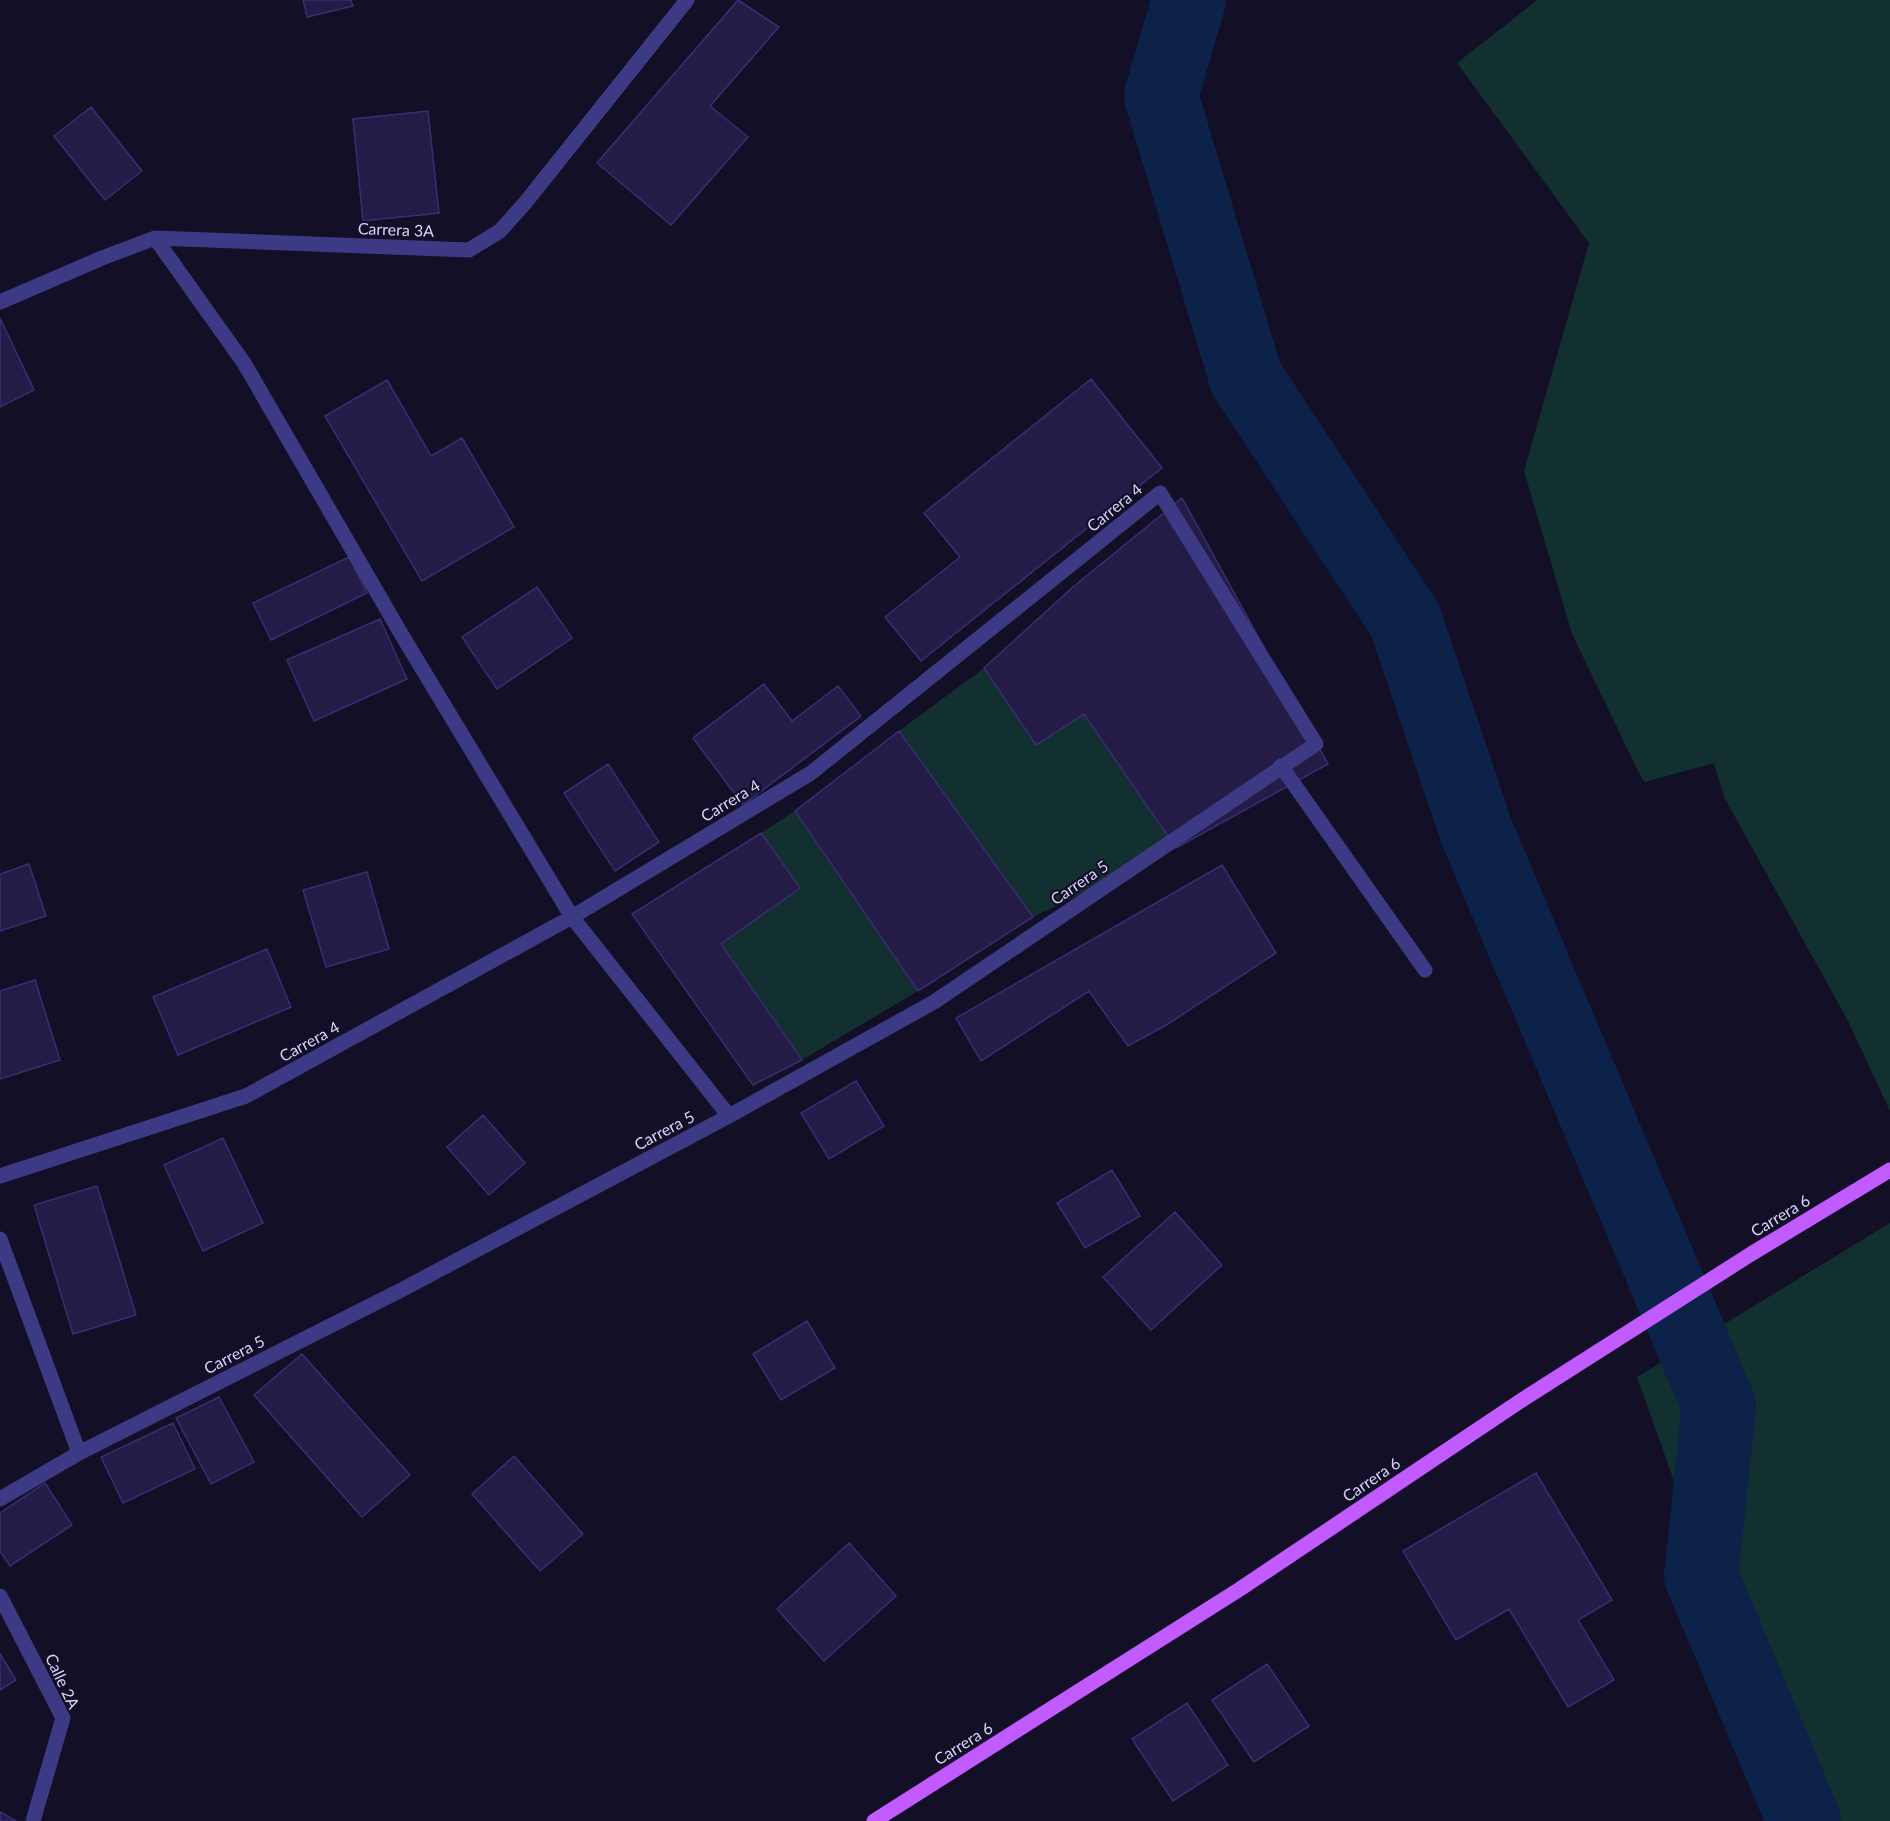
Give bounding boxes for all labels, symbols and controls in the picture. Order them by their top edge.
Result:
street label: Carrera 3A [358,218,435,240]
street label: Carrera 4 [1083,479,1145,535]
street label: Carrera 4 [697,775,763,825]
street label: Carrera 5 [1047,856,1111,908]
street label: Carrera 4 [276,1017,342,1065]
street label: Carrera 5 [631,1106,697,1154]
street label: Carrera 6 [1747,1190,1813,1240]
street label: Carrera 5 [201,1331,267,1377]
street label: Carrera 6 [1339,1453,1403,1505]
street label: Calle 2A [42,1650,84,1712]
street label: Carrera 6 [930,1718,996,1768]

